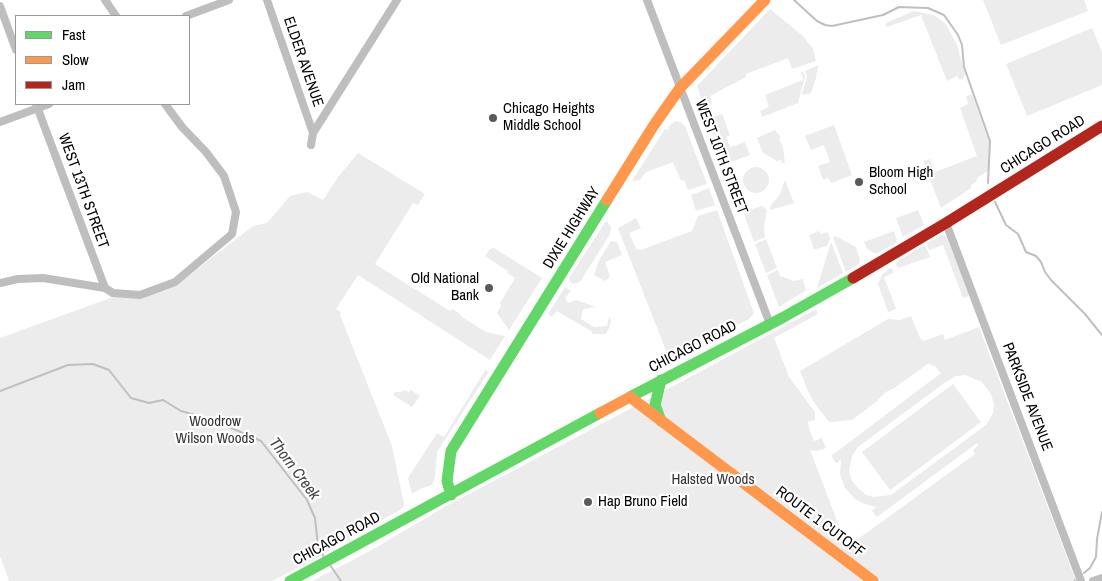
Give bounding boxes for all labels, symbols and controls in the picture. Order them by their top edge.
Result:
legend [15,15,190,105]
street label: ELDER AVENUE [279,15,327,109]
text: Fast [62,24,85,45]
text: Slow [62,49,89,70]
text: Jam [62,74,85,95]
street label: WEST 10TH STREET [691,97,751,217]
place label: Chicago Heights Middle School [503,100,595,135]
marker: Chicago Heights Middle School [487,112,499,124]
street label: CHICAGO ROAD [997,112,1089,178]
street label: WEST 13TH STREET [54,131,112,251]
place label: Bloom High School [869,164,933,199]
marker: Bloom High School [853,176,865,188]
street label: DIXIE HIGHWAY [540,184,604,272]
place label: Old National Bank [411,270,479,305]
marker: Old National Bank [483,282,495,294]
street label: CHICAGO ROAD [646,317,740,377]
street label: PARKSIDE AVENUE [998,340,1056,454]
park label: Woodrow Wilson Woods [175,413,255,448]
water label: Thorn Creek [264,434,324,504]
park label: Halsted Woods [671,471,755,489]
street label: ROUTE 1 CUTOFF [772,483,868,561]
place label: Hap Bruno Field [598,493,688,511]
marker: Hap Bruno Field [582,496,594,508]
street label: CHICAGO ROAD [290,508,384,570]

